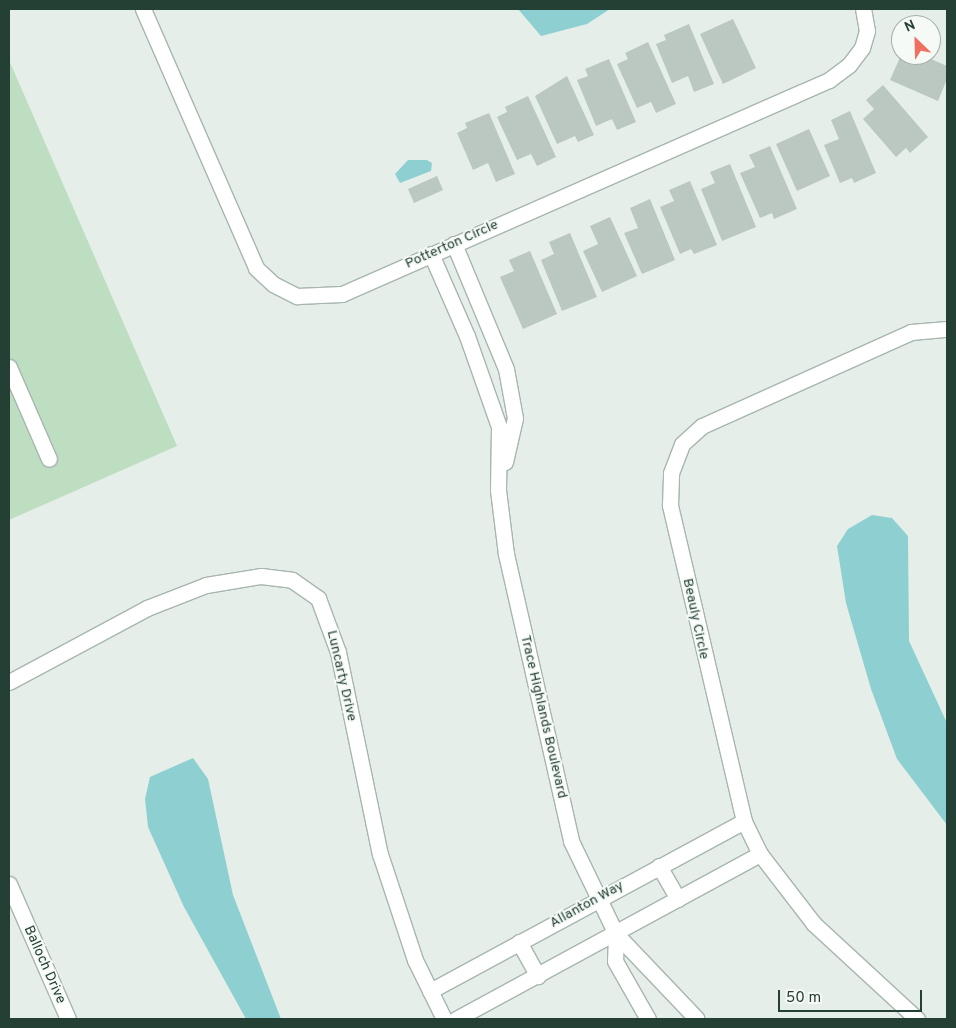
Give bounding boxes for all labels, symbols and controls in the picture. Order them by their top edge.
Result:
north arrow [891,15,941,65]
text: N [902,17,918,37]
street label: Potterton Circle [403,217,501,273]
street label: Beauly Circle [678,577,712,661]
street label: Luncarty Drive [322,629,360,723]
street label: Trace Highlands Boulevard [516,634,570,800]
street label: Allanton Way [547,878,627,932]
street label: Balloch Drive [19,923,69,1007]
scale bar [781,980,925,1012]
text: 50 m [786,989,821,1008]

